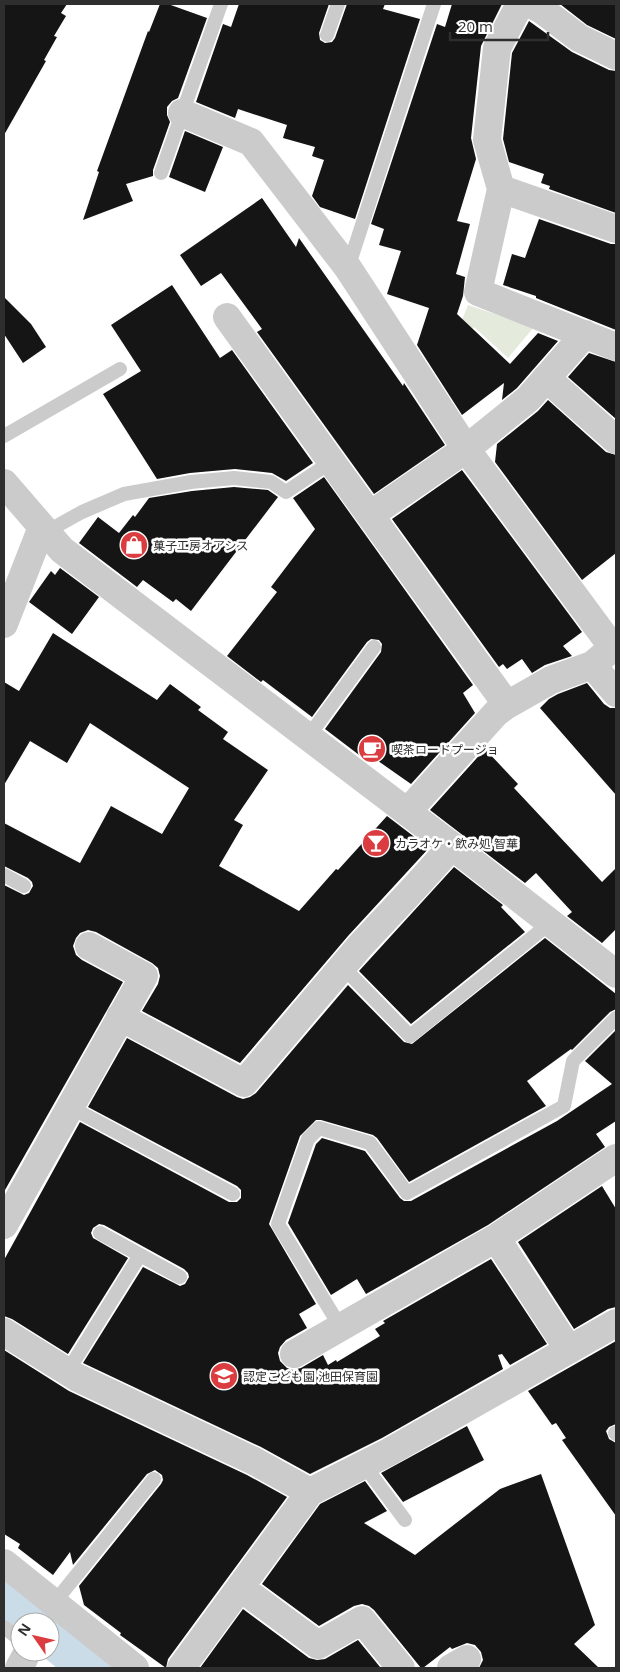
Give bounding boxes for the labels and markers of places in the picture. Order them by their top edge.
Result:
shop icon: 菓子工房オアシス [119,530,149,560]
place label: 菓子工房オアシス [153,537,249,554]
cafe icon: 喫茶ロードプージョ [357,734,387,764]
place label: 喫茶ロードプージョ [391,741,499,758]
bar icon: カラオケ・飲み処 智華 [361,828,391,858]
place label: カラオケ・飲み処 智華 [395,835,518,852]
school or university icon: 認定こども園 池田保育園 [209,1361,239,1391]
place label: 認定こども園 池田保育園 [243,1368,378,1385]

